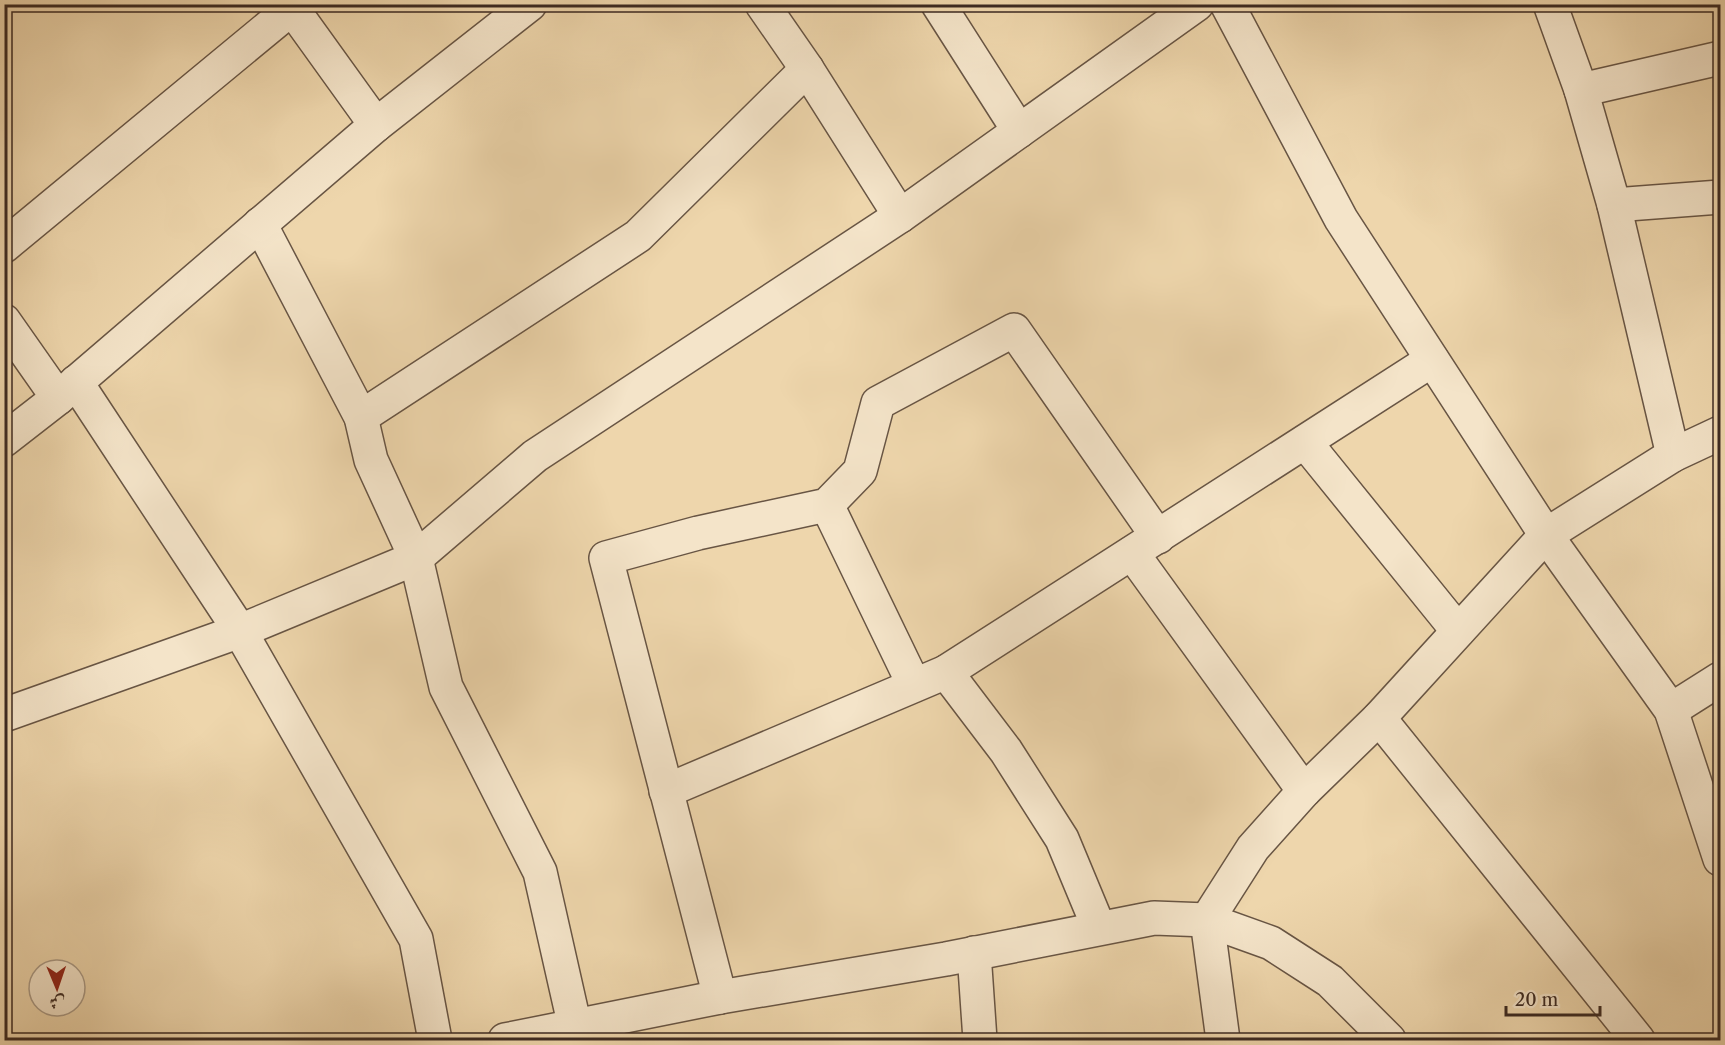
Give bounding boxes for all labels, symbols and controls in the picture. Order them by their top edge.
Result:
north arrow [27,958,87,1018]
scale bar [1506,979,1600,1017]
text: 20 m [1515,989,1559,1011]
text: ش [49,993,66,1013]

